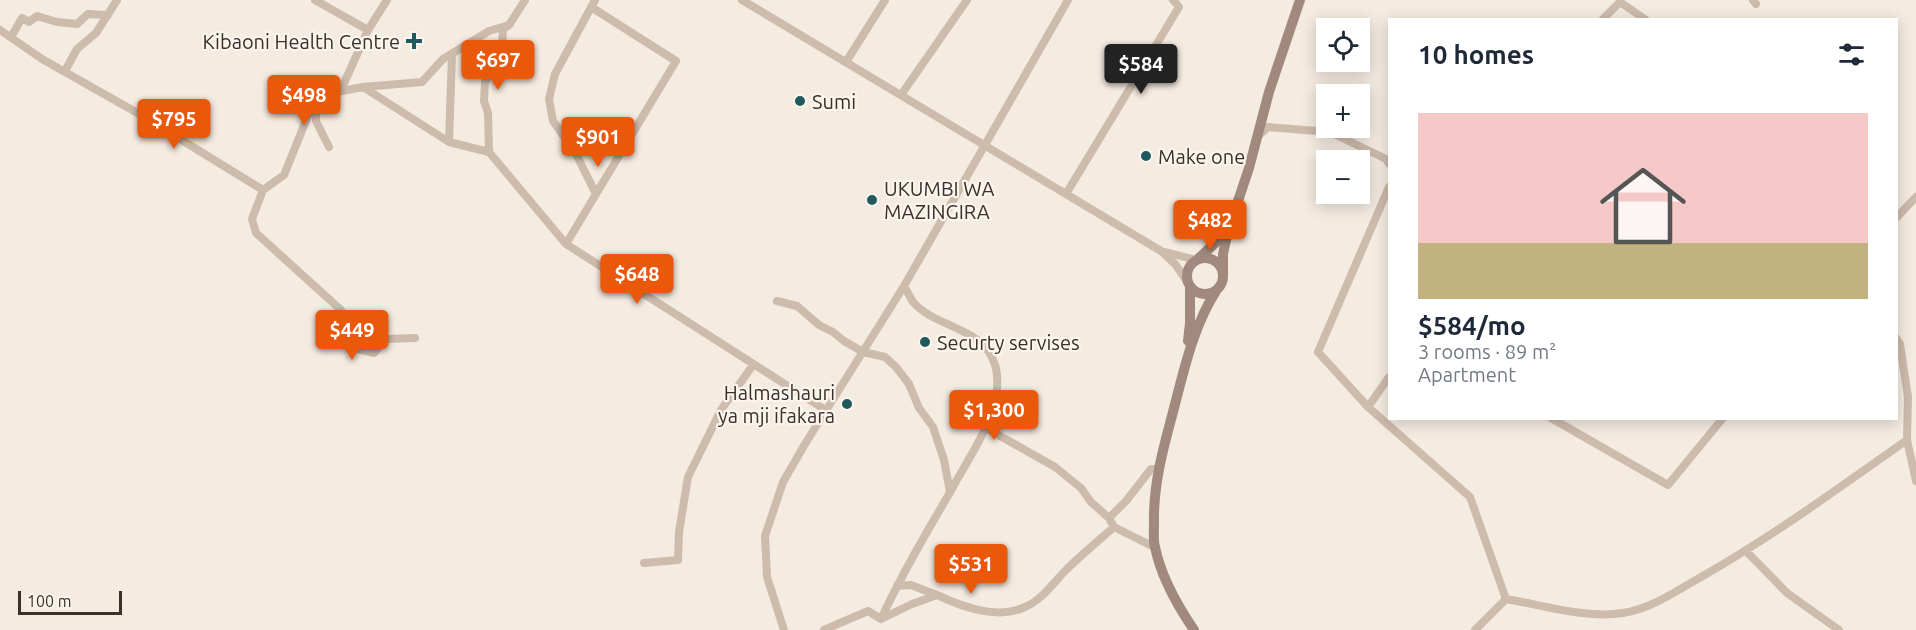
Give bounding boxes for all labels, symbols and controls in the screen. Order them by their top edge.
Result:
map controls [1316,18,1370,204]
button: locate [1316,18,1370,72]
place label: Kibaoni Health Centre [203,30,400,53]
marker: Kibaoni Health Centre [405,32,423,50]
icon: filters [1835,38,1868,71]
pin: $697 [462,40,534,91]
text: 10 homes [1418,40,1534,69]
pin: $584 [1105,44,1177,95]
text: $697 [475,48,521,71]
text: $584 [1118,52,1164,75]
pin: $498 [268,75,340,126]
text: $498 [281,83,327,106]
button: + [1316,84,1370,138]
place label: Sumi [812,90,856,113]
marker: Sumi [793,94,807,108]
pin: $795 [138,99,210,150]
text: $795 [151,107,197,130]
pin: $901 [562,117,634,168]
text: $901 [575,125,621,148]
place label: Make one [1158,145,1245,168]
marker: Make one [1139,149,1153,163]
button: − [1316,150,1370,204]
icon: home [1589,152,1697,260]
place label: UKUMBI WA MAZINGIRA [884,177,995,223]
marker: UKUMBI WA MAZINGIRA [865,193,879,207]
pin: $482 [1174,200,1246,251]
text: $482 [1187,208,1233,231]
pin: $648 [601,254,673,305]
text: $648 [614,262,660,285]
pin: $449 [316,310,388,361]
text: $584/mo [1418,311,1526,340]
text: $449 [329,318,375,341]
place label: Securty servises [937,331,1080,354]
marker: Securty servises [918,335,932,349]
text: 3 rooms · 89 m² [1418,340,1556,363]
text: Apartment [1418,363,1516,386]
place label: Halmashauri ya mji ifakara [718,381,835,427]
pin: $1,300 [945,390,1043,441]
marker: Halmashauri ya mji ifakara [840,397,854,411]
text: $1,300 [963,398,1025,421]
pin: $531 [935,544,1007,595]
text: $531 [948,552,994,575]
scale bar [18,588,122,616]
text: 100 m [27,592,72,610]

